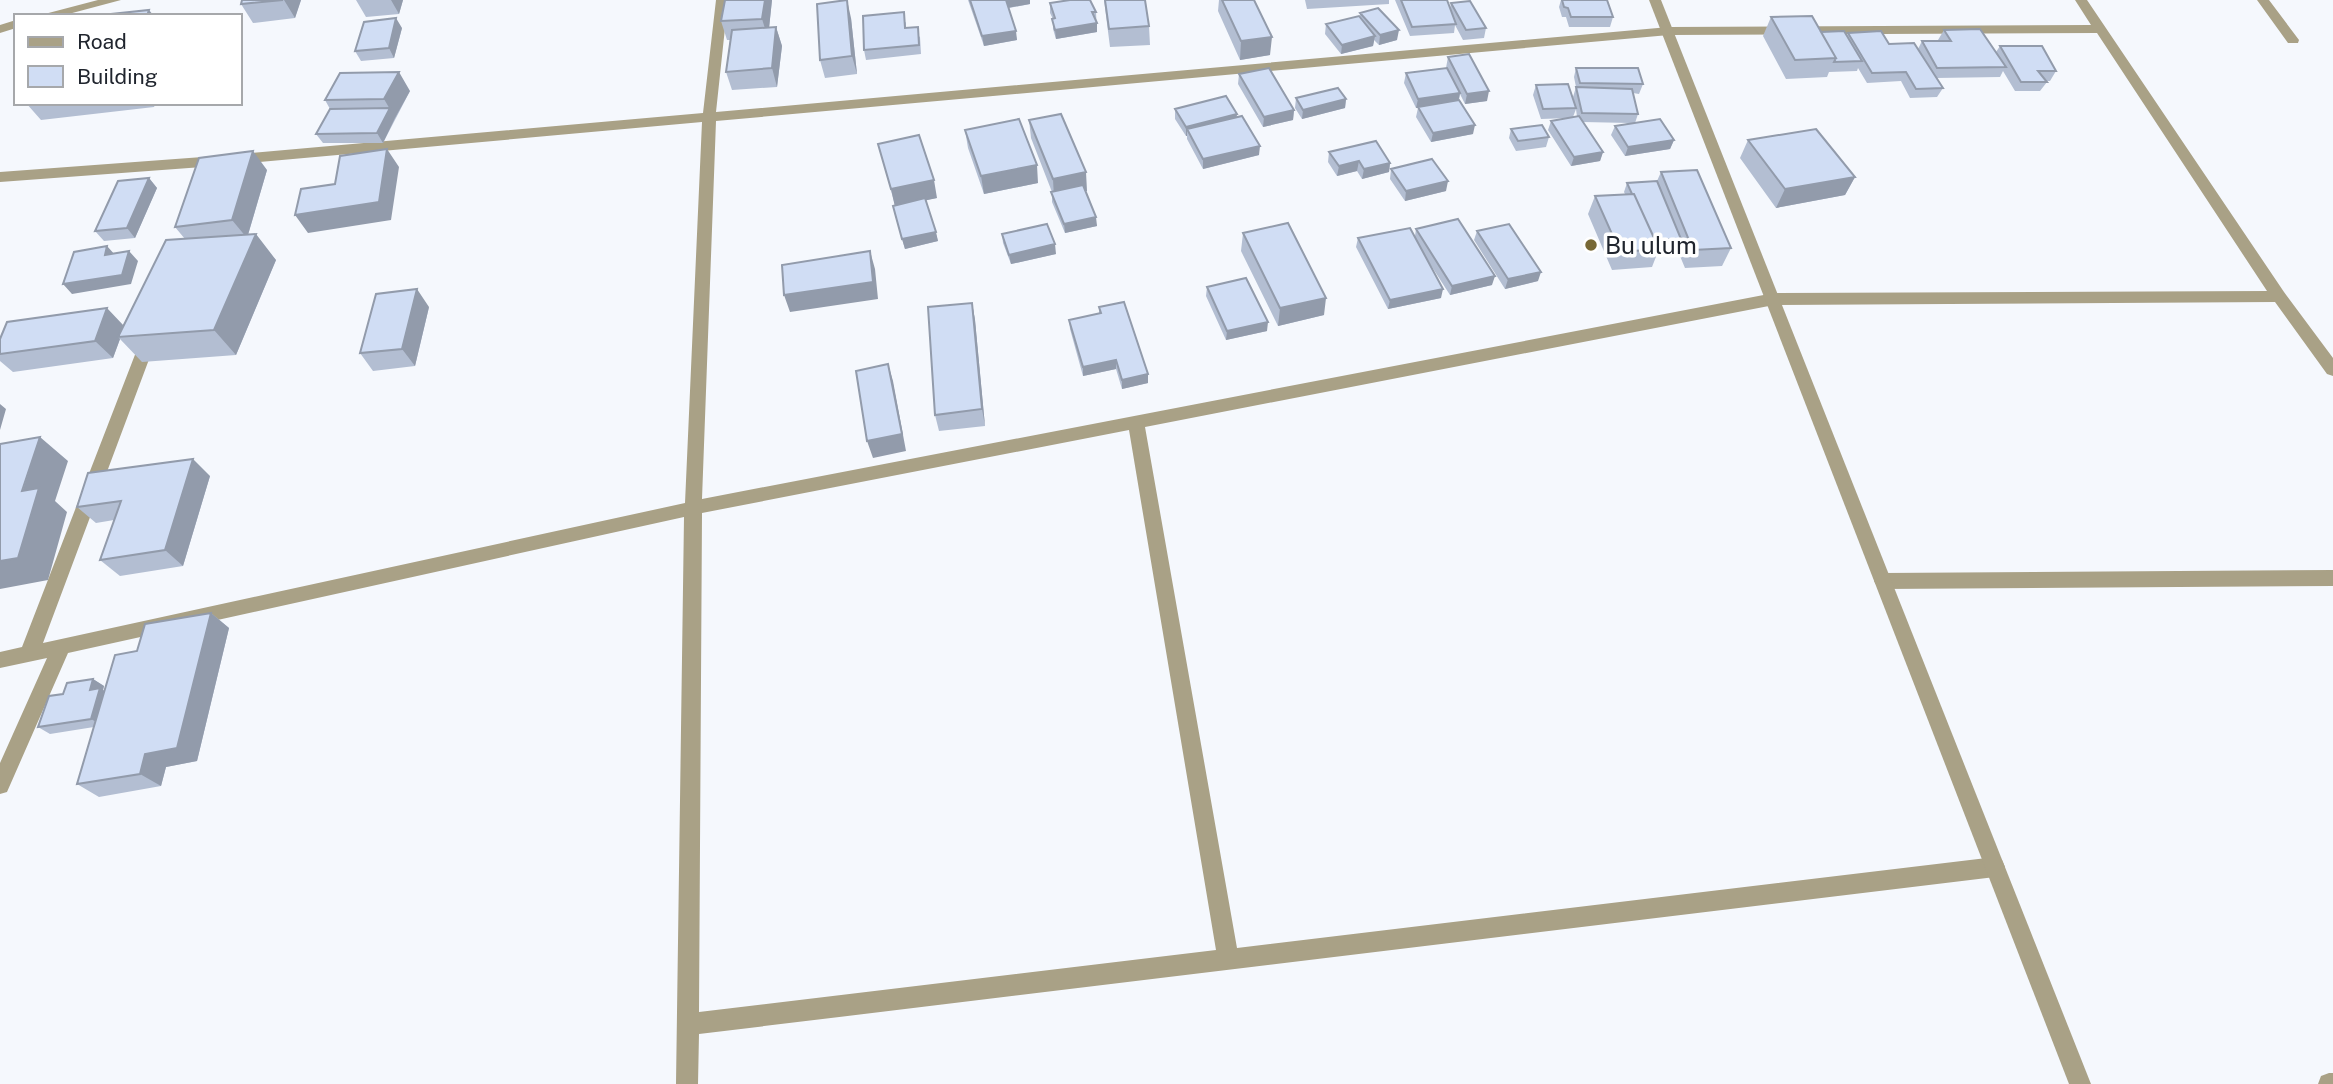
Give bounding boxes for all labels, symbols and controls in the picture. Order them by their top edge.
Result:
legend [14,14,242,105]
text: Road [77,29,127,54]
text: Building [77,64,158,89]
place label: Bu ulum [1605,231,1697,259]
marker: Bu ulum [1583,237,1599,253]

